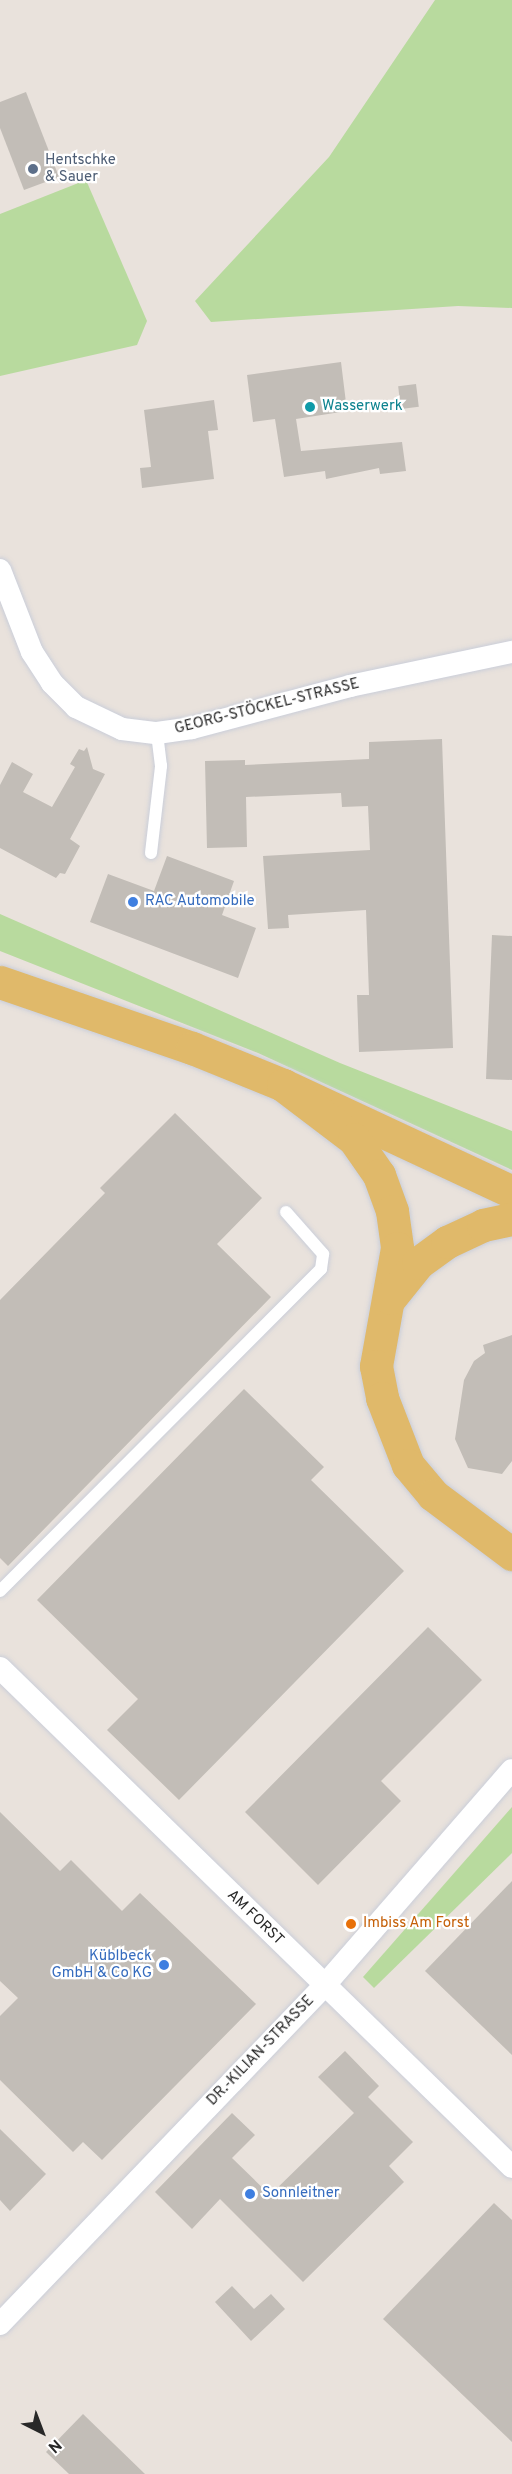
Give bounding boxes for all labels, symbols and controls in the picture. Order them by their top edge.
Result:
place label: Hentschke & Sauer [45,151,116,186]
marker: Hentschke & Sauer [26,162,40,176]
place label: Wasserwerk [322,398,403,416]
marker: Wasserwerk [303,400,317,414]
street label: GEORG-STÖCKEL-STRASSE [173,675,361,739]
place label: RAC Automobile [145,893,255,911]
marker: RAC Automobile [126,895,140,909]
street label: AM FORST [223,1887,287,1949]
place label: Imbiss Am Forst [363,1915,470,1933]
marker: Imbiss Am Forst [344,1917,358,1931]
place label: Küblbeck GmbH & Co KG [52,1947,152,1982]
marker: Küblbeck GmbH & Co KG [157,1958,171,1972]
street label: DR.-KILIAN-STRASSE [204,1992,318,2110]
place label: Sonnleitner [262,2185,340,2203]
marker: Sonnleitner [243,2187,257,2201]
north arrow [12,2402,72,2462]
text: N [43,2434,65,2457]

